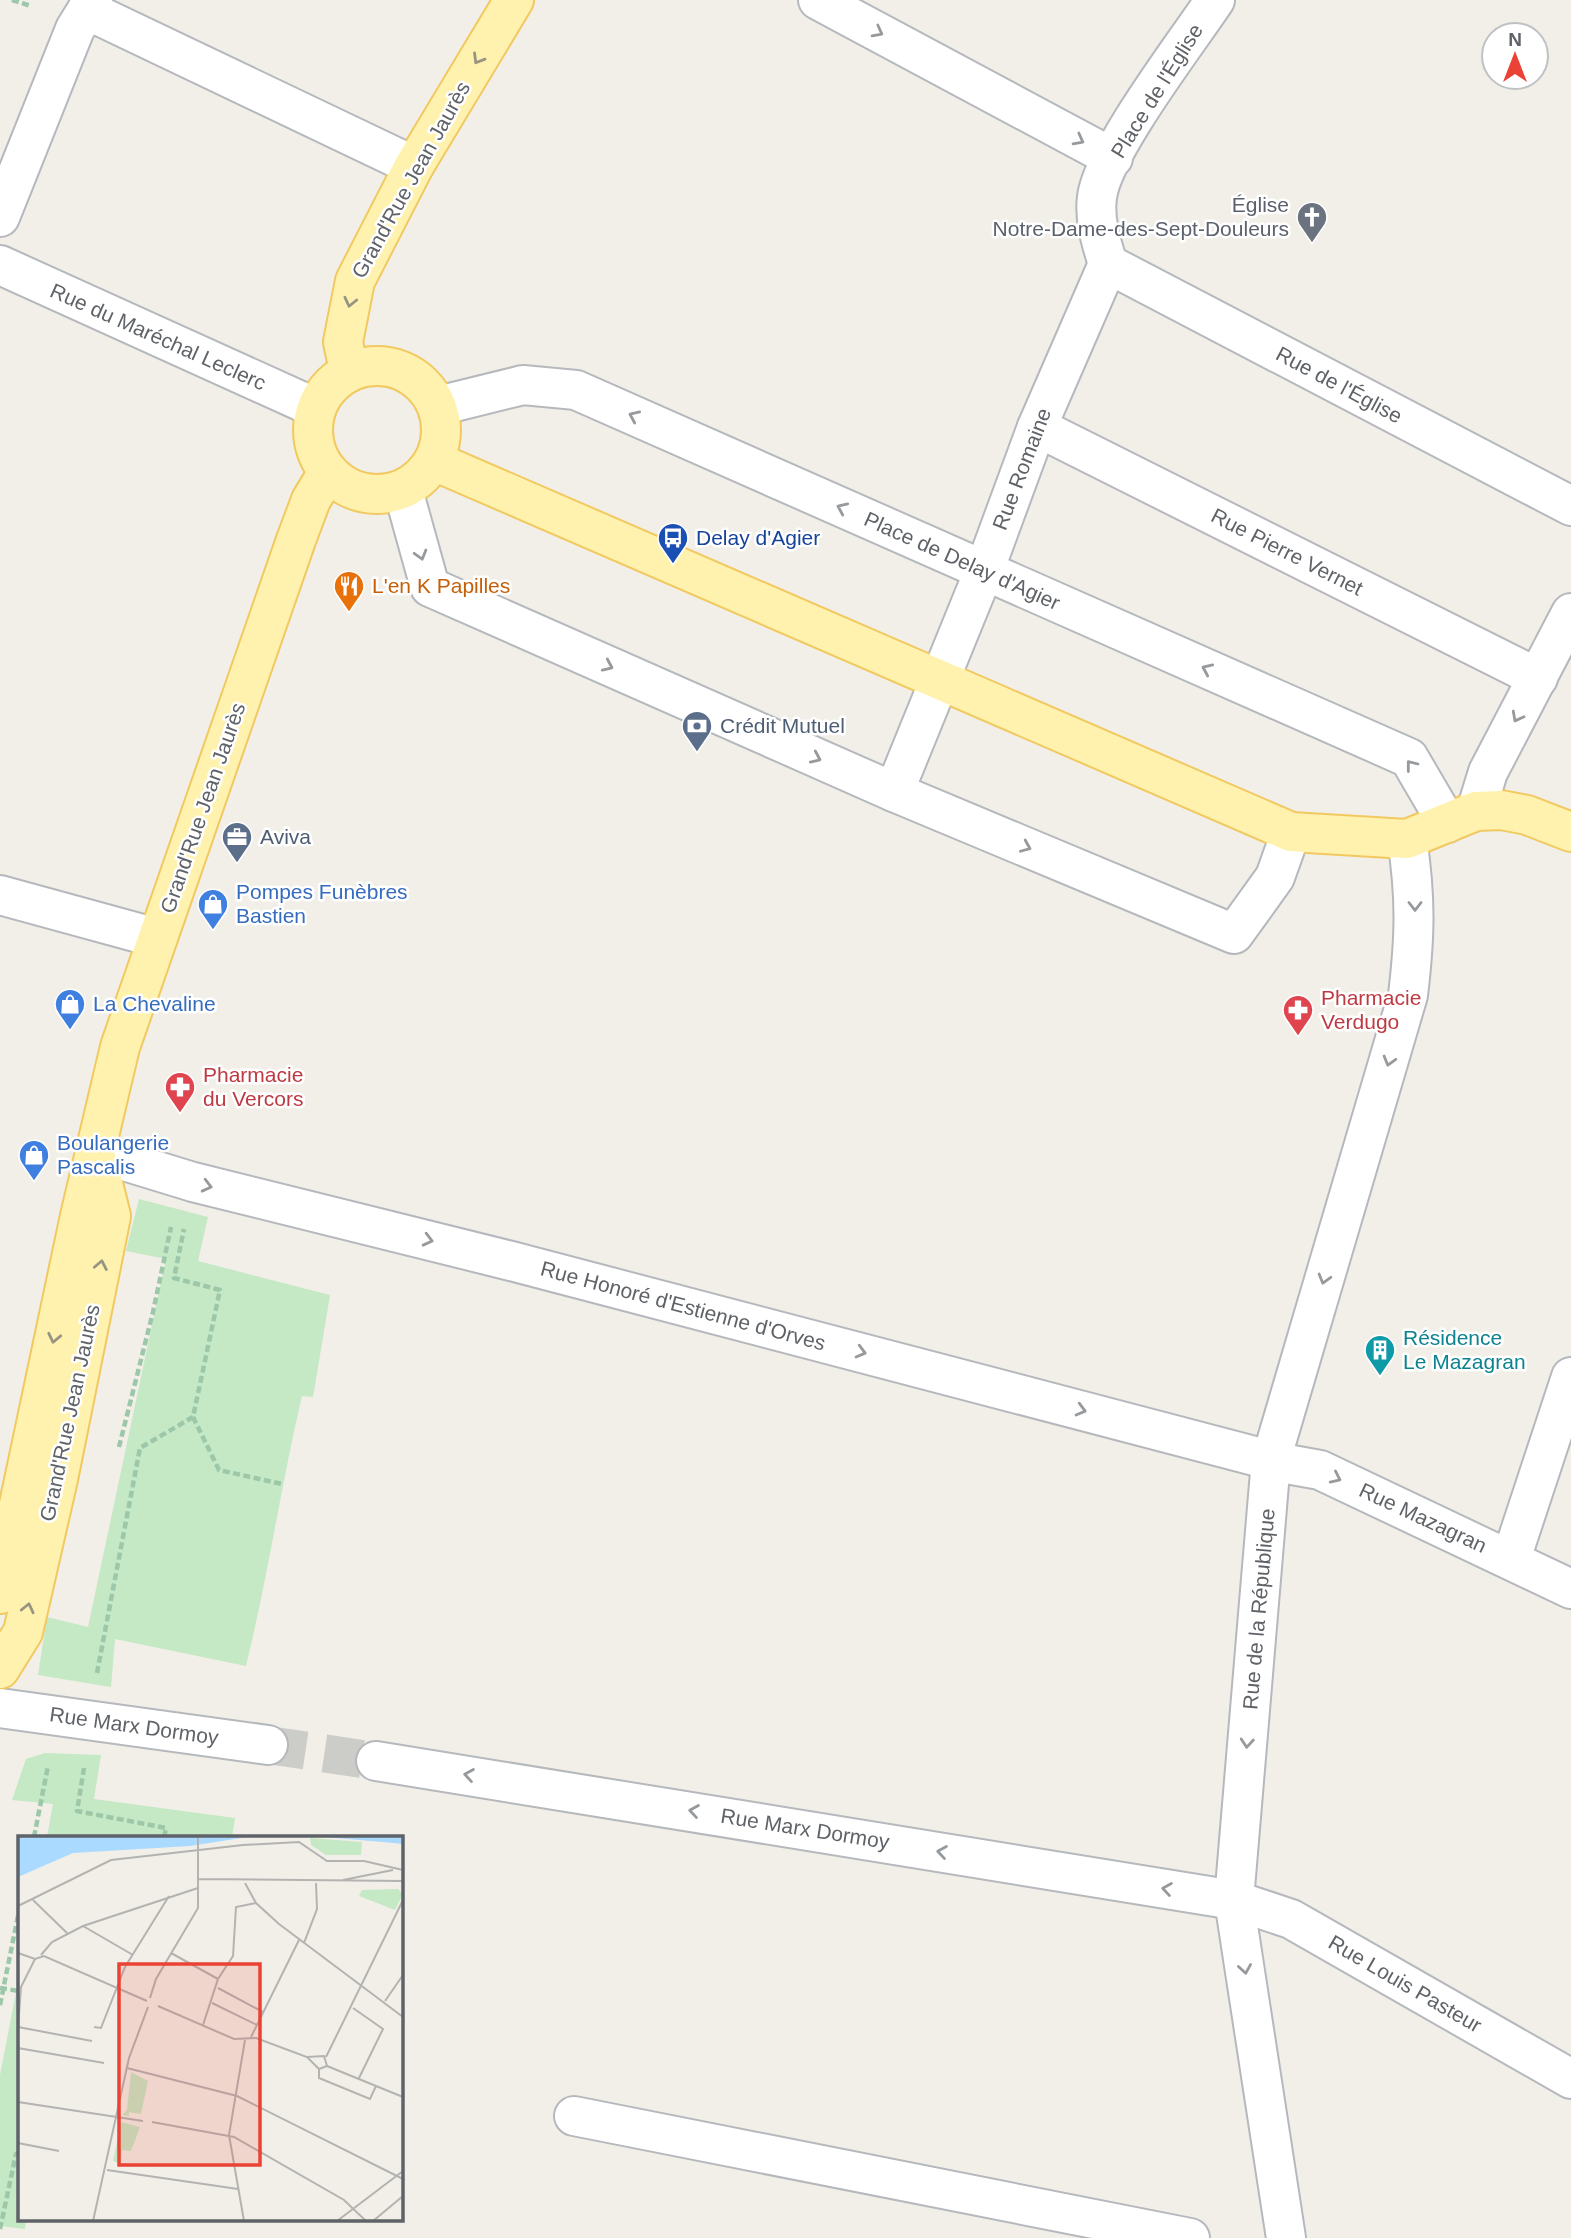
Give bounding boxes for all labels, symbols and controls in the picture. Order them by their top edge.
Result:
street label: Place de l'Église [1106,20,1207,162]
north arrow [1480,21,1550,91]
one-way arrow [871,24,884,37]
text: N [1508,29,1522,50]
one-way arrow [474,51,487,64]
street label: Grand'Rue Jean Jaurès [347,77,474,282]
one-way arrow [1072,131,1084,145]
place label: Église Notre-Dame-des-Sept-Douleurs [993,193,1289,240]
church icon: Église Notre-Dame-des-Sept-Douleurs [1295,200,1329,244]
street label: Rue du Maréchal Leclerc [47,279,270,395]
one-way arrow [343,296,358,308]
street label: Rue de l'Église [1272,342,1406,427]
street label: Rue Romaine [988,405,1055,533]
one-way arrow [628,410,641,424]
one-way arrow [837,502,849,516]
street label: Rue Pierre Vernet [1208,503,1367,600]
street label: Place de Delay d'Agier [861,507,1064,614]
bus stop icon: Delay d'Agier [656,521,690,565]
place label: Delay d'Agier [696,526,820,549]
one-way arrow [413,549,428,561]
restaurant icon: L'en K Papilles [332,569,366,613]
place label: L'en K Papilles [372,574,510,597]
one-way arrow [601,658,613,672]
one-way arrow [1202,663,1214,677]
street label: Grand'Rue Jean Jaurès [156,700,249,916]
bank icon: Crédit Mutuel [680,709,714,753]
one-way arrow [1512,710,1526,722]
place label: Crédit Mutuel [720,714,845,737]
one-way arrow [809,750,821,764]
one-way arrow [1407,760,1420,773]
office icon: Aviva [220,820,254,864]
place label: Aviva [260,825,311,848]
one-way arrow [1018,839,1031,853]
place label: Pompes Funèbres Bastien [236,880,408,927]
shop icon: Pompes Funèbres Bastien [196,887,230,931]
one-way arrow [1407,902,1423,912]
place label: Pharmacie Verdugo [1321,986,1421,1033]
shop icon: La Chevaline [53,987,87,1031]
place label: La Chevaline [93,992,216,1015]
pharmacy icon: Pharmacie Verdugo [1281,993,1315,1037]
one-way arrow [1382,1054,1397,1066]
place label: Pharmacie du Vercors [203,1063,303,1110]
pharmacy icon: Pharmacie du Vercors [163,1070,197,1114]
place label: Boulangerie Pascalis [57,1131,169,1178]
shop icon: Boulangerie Pascalis [17,1138,51,1182]
one-way arrow [201,1178,213,1192]
one-way arrow [422,1232,434,1246]
street label: Rue Honoré d'Estienne d'Orves [538,1256,828,1355]
one-way arrow [92,1259,107,1271]
one-way arrow [1318,1273,1333,1285]
street label: Grand'Rue Jean Jaurès [35,1302,104,1523]
place label: Résidence Le Mazagran [1403,1326,1526,1373]
one-way arrow [47,1332,62,1344]
building icon: Résidence Le Mazagran [1363,1333,1397,1377]
one-way arrow [855,1344,867,1359]
one-way arrow [1075,1402,1087,1416]
one-way arrow [1329,1470,1341,1484]
street label: Rue Mazagran [1356,1478,1490,1557]
street label: Rue de la République [1238,1507,1279,1711]
one-way arrow [20,1602,35,1614]
street label: Rue Marx Dormoy [48,1702,221,1749]
one-way arrow [1240,1737,1255,1748]
one-way arrow [463,1768,475,1783]
one-way arrow [688,1804,700,1819]
street label: Rue Marx Dormoy [719,1804,892,1853]
inset map [18,1836,402,2220]
one-way arrow [937,1845,948,1860]
one-way arrow [1161,1882,1173,1897]
street label: Rue Louis Pasteur [1325,1930,1486,2037]
one-way arrow [1237,1963,1252,1975]

